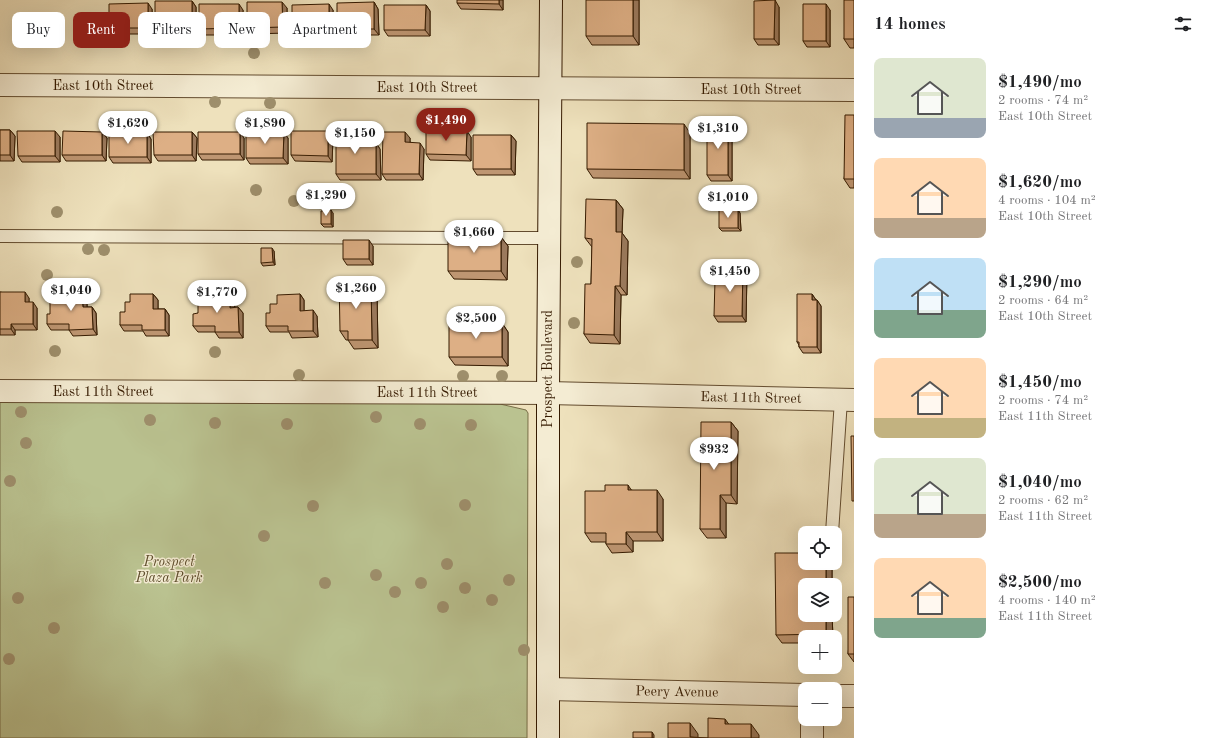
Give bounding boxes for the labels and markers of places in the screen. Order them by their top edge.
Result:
pin: $1,490 [413,108,479,142]
pin: $1,620 [95,111,161,145]
pin: $1,890 [232,111,298,145]
pin: $1,310 [685,116,751,150]
pin: $1,150 [322,121,388,155]
pin: $1,290 [293,183,359,217]
pin: $1,010 [695,185,761,219]
pin: $1,660 [441,220,507,254]
pin: $1,450 [697,259,763,293]
pin: $1,260 [323,276,389,310]
pin: $1,040 [38,278,104,312]
pin: $1,770 [184,280,250,314]
pin: $2,500 [443,306,509,340]
pin: $932 [690,437,738,471]

